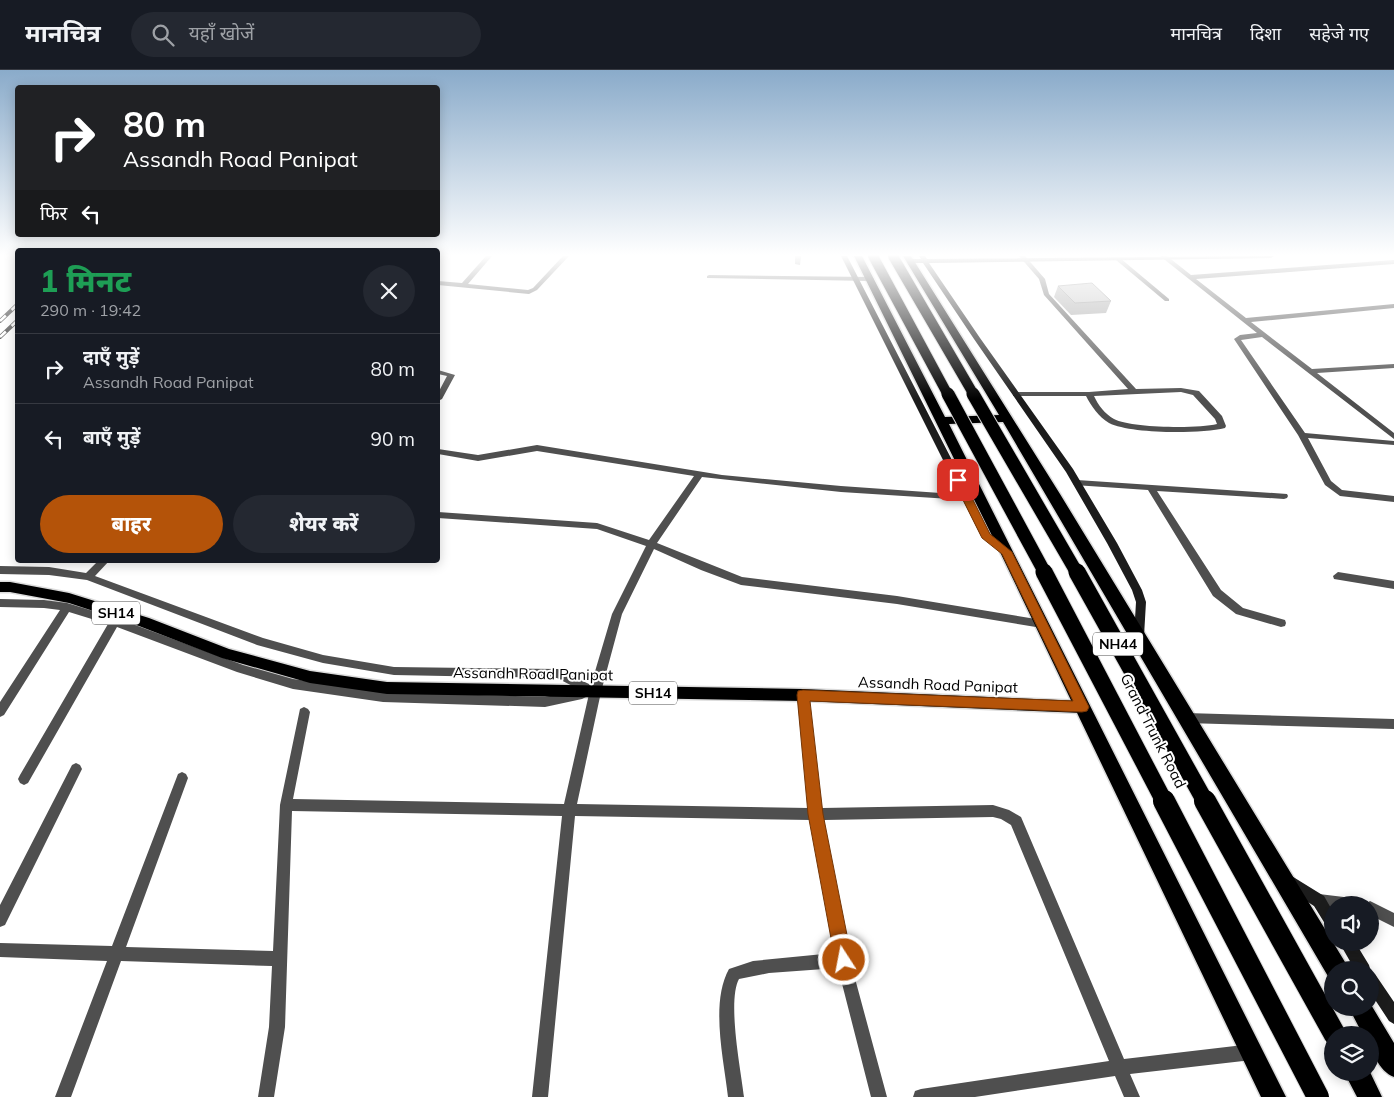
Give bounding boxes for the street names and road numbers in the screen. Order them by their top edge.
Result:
road number: SH14 [92,602,140,624]
road number: NH44 [1093,632,1143,656]
street label: Assandh Road Panipat [453,663,613,684]
street label: Grand Trunk Road [1116,670,1191,791]
street label: Assandh Road Panipat [858,672,1018,697]
road number: SH14 [629,682,677,704]

